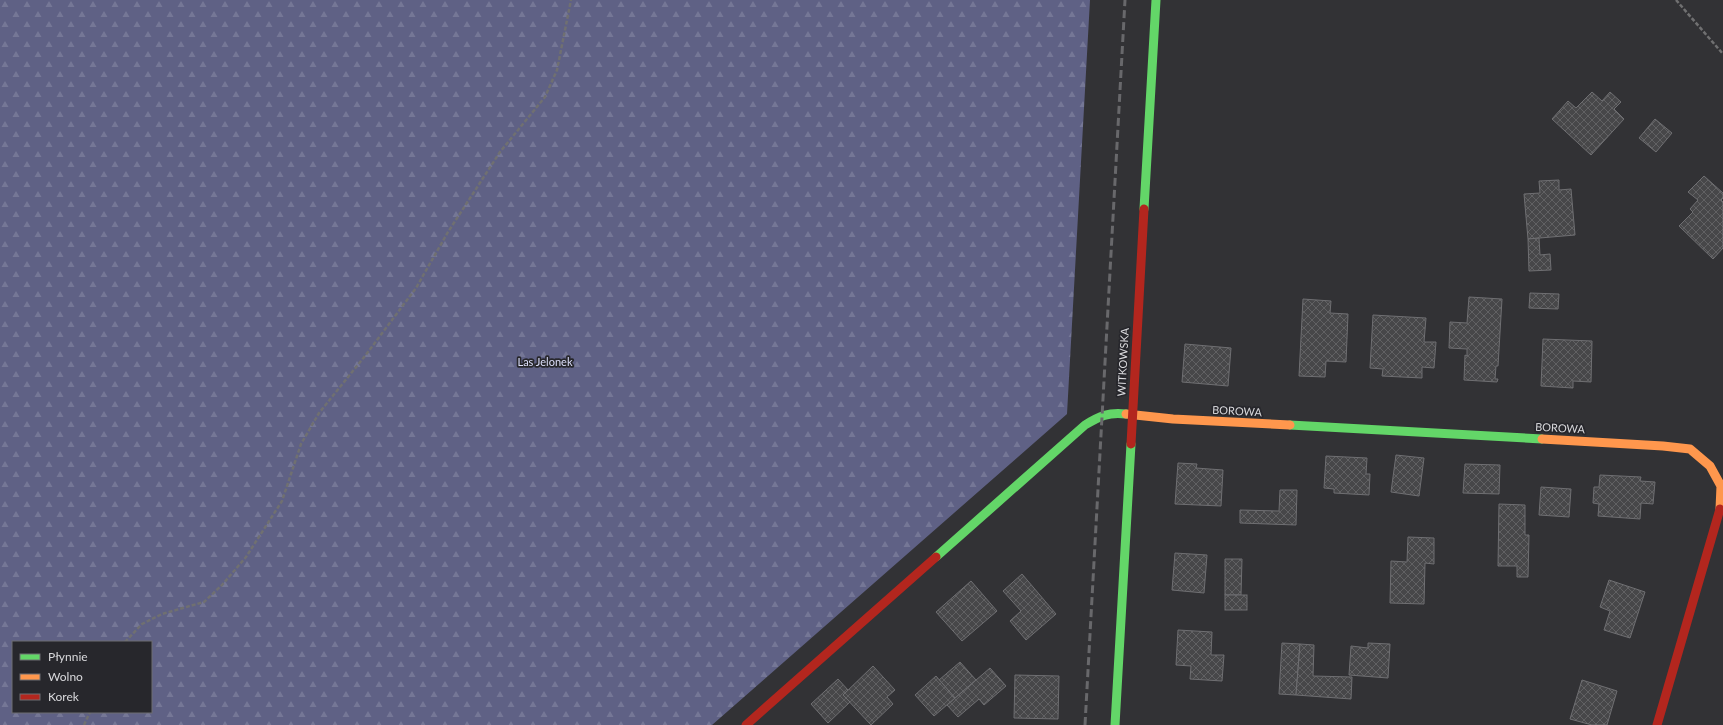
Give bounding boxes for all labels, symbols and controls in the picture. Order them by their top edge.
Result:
street label: WITKOWSKA [1114,327,1131,397]
park label: Las Jelonek [517,355,573,368]
street label: BOROWA [1212,403,1263,418]
street label: BOROWA [1535,420,1586,435]
legend [12,641,152,713]
text: Płynnie [48,649,88,664]
text: Wolno [48,669,83,684]
text: Korek [48,689,80,704]

